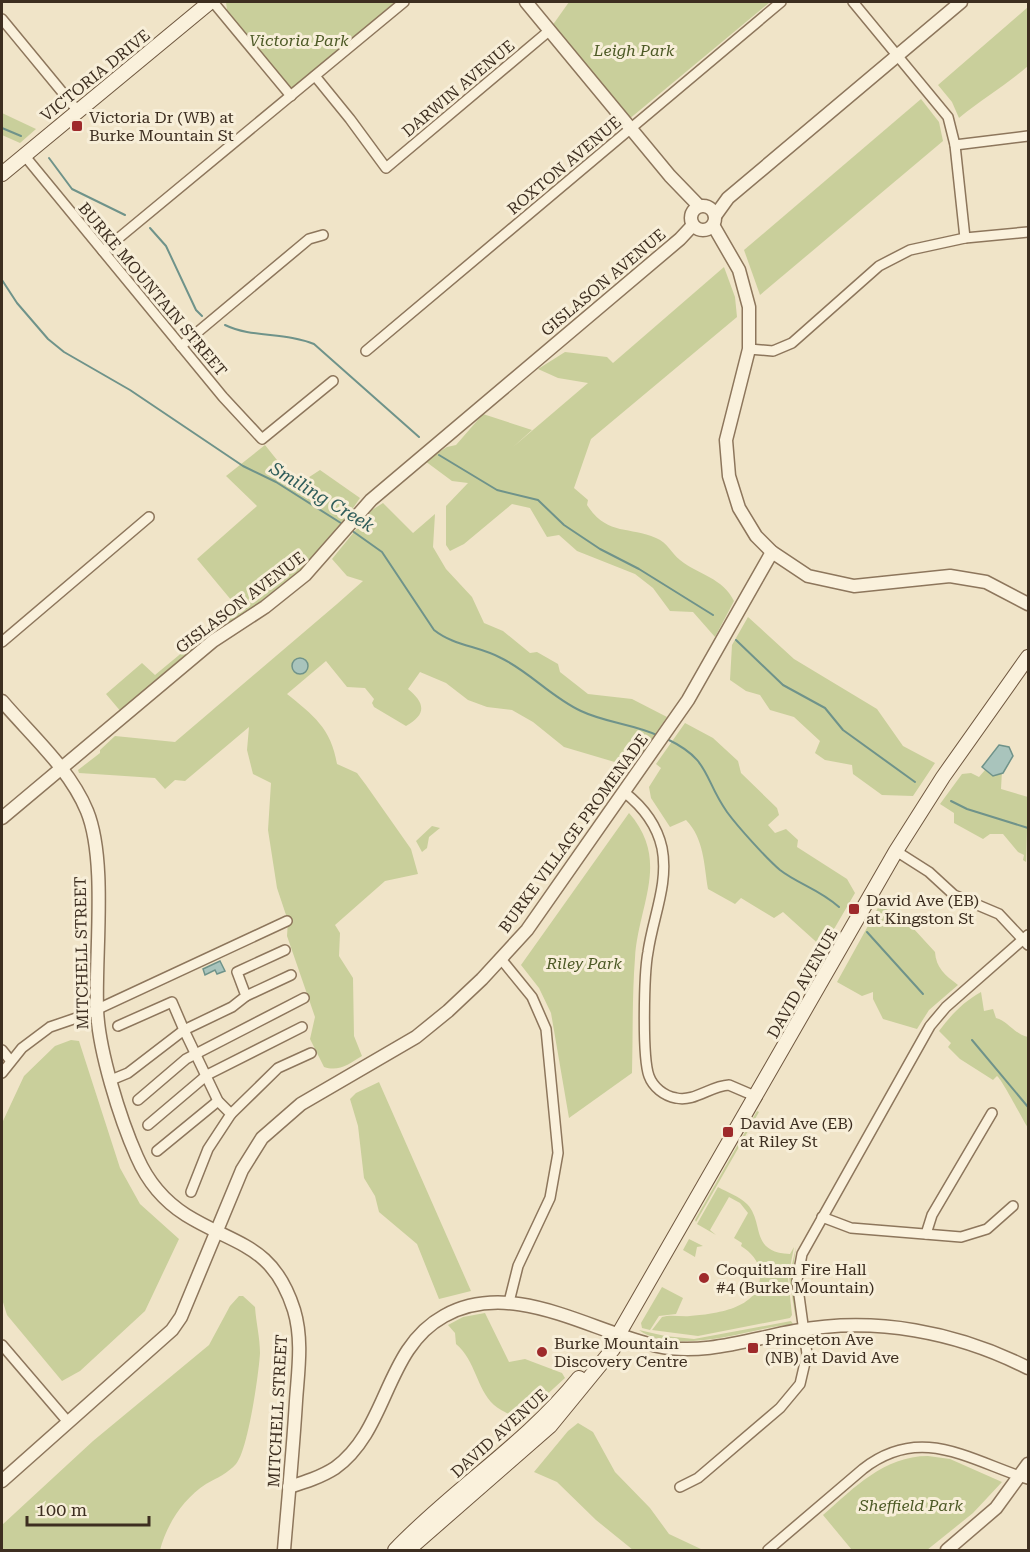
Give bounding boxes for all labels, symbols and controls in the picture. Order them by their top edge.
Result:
street label: VICTORIA DRIVE [37,25,154,125]
park label: Victoria Park [249,31,349,50]
street label: DARWIN AVENUE [398,36,518,141]
park label: Leigh Park [592,41,675,60]
place label: Victoria Dr (WB) at Burke Mountain St [89,108,234,145]
street label: ROXTON AVENUE [504,112,625,218]
marker: Victoria Dr (WB) at Burke Mountain St [70,119,84,133]
street label: BURKE MOUNTAIN STREET [74,199,231,380]
street label: GISLASON AVENUE [537,225,669,340]
water label: Smiling Creek [266,457,378,536]
street label: GISLASON AVENUE [172,548,309,657]
street label: BURKE VILLAGE PROMENADE [495,730,652,936]
street label: MITCHELL STREET [71,876,92,1030]
place label: David Ave (EB) at Kingston St [866,891,979,928]
marker: David Ave (EB) at Kingston St [847,902,861,916]
street label: DAVID AVENUE [763,925,842,1041]
park label: Riley Park [545,954,622,973]
place label: David Ave (EB) at Riley St [740,1114,853,1151]
marker: David Ave (EB) at Riley St [721,1125,735,1139]
place label: Coquitlam Fire Hall #4 (Burke Mountain) [716,1260,874,1297]
marker: Coquitlam Fire Hall #4 (Burke Mountain) [697,1271,711,1285]
place label: Princeton Ave (NB) at David Ave [765,1330,899,1367]
street label: MITCHELL STREET [264,1334,291,1488]
place label: Burke Mountain Discovery Centre [554,1334,688,1371]
marker: Princeton Ave (NB) at David Ave [746,1341,760,1355]
marker: Burke Mountain Discovery Centre [535,1345,549,1359]
street label: DAVID AVENUE [447,1385,552,1482]
scale bar [27,1489,148,1527]
park label: Sheffield Park [858,1496,963,1515]
text: 100 m [36,1499,87,1520]

